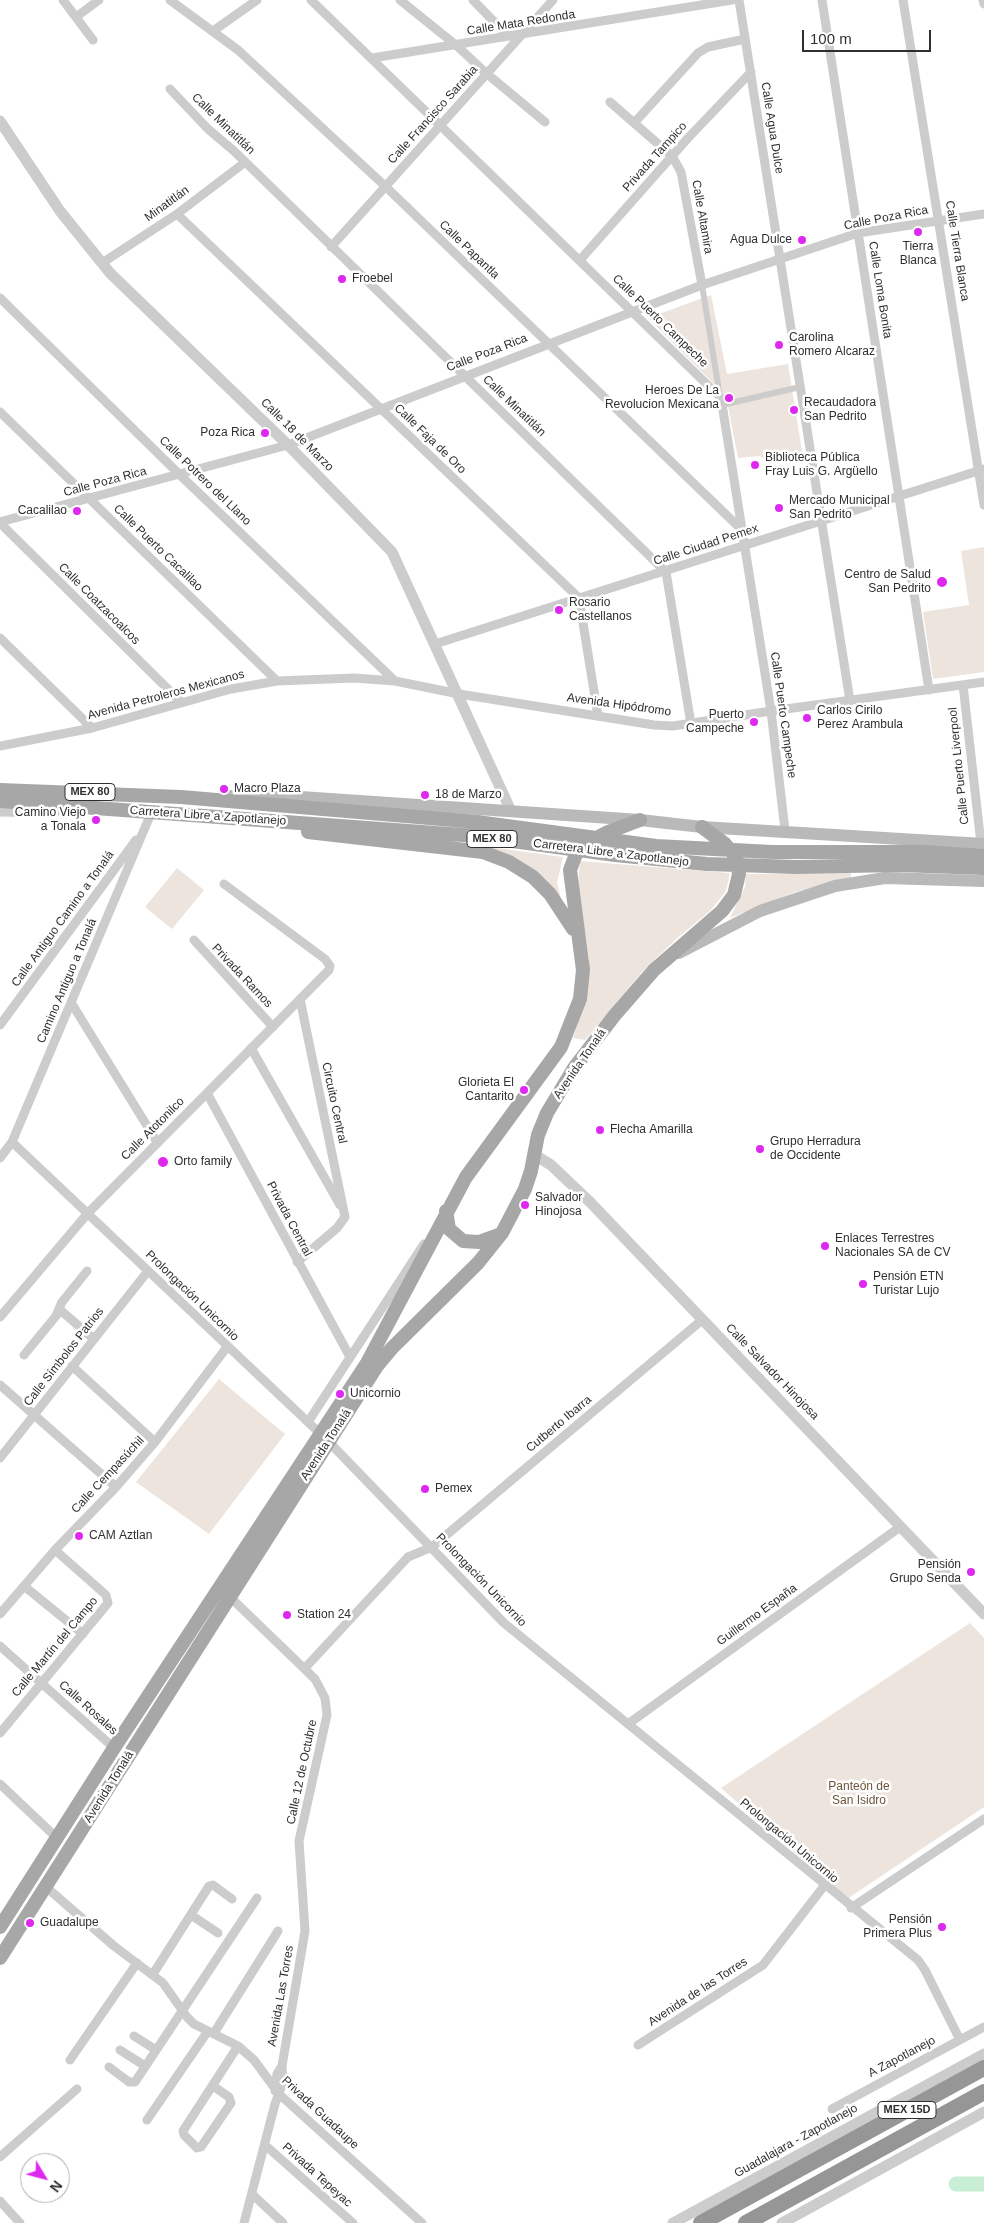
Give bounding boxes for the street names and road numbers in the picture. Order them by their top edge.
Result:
street label: Calle Mata Redonda [466,7,576,39]
street label: Calle Francisco Sarabia [385,63,481,167]
street label: Calle Agua Dulce [758,81,786,175]
street label: Calle Minatitlán [188,90,258,158]
street label: Privada Tampico [620,119,690,195]
street label: Calle Altamira [688,179,716,255]
street label: Minatitlán [142,183,192,225]
street label: Calle Tierra Blanca [942,200,972,302]
street label: Calle Poza Rica [843,203,929,233]
street label: Calle Papantla [436,218,502,282]
street label: Calle Loma Bonita [865,240,895,340]
street label: Calle Puerto Campeche [609,272,711,370]
street label: Calle Poza Rica [445,331,529,375]
street label: Calle Minatitlán [479,372,549,440]
street label: Calle 18 de Marzo [257,395,337,475]
street label: Calle Faja de Oro [391,401,469,477]
street label: Calle Potrero del Llano [156,433,254,529]
street label: Calle Poza Rica [62,464,148,500]
street label: Calle Puerto Cacalilao [110,502,206,594]
street label: Calle Ciudad Pemex [652,521,760,569]
street label: Calle Coatzacoalcos [55,560,143,648]
street label: Calle Puerto Campeche [767,651,799,779]
street label: Avenida Petroleros Mexicanos [86,667,246,723]
street label: Avenida Hipódromo [566,691,672,719]
street label: Calle Puerto Liverpool [946,707,972,825]
road number: MEX 80 [65,784,115,800]
street label: Carretera Libre a Zapotlanejo [129,803,287,829]
road number: MEX 80 [467,831,517,848]
street label: Carretera Libre a Zapotlanejo [532,836,690,870]
street label: Calle Antiguo Camino a Tonalá [9,848,117,990]
street label: Camino Antiguo a Tonalá [34,916,100,1046]
street label: Privada Ramos [209,941,275,1011]
street label: Avenida Tonalá [551,1026,609,1102]
street label: Circuito Central [318,1061,350,1145]
street label: Calle Atotonilco [118,1094,188,1164]
street label: Privada Central [263,1179,315,1259]
street label: Prolongación Unicornio [142,1248,242,1344]
street label: Calle Símbolos Patrios [21,1305,107,1409]
street label: Calle Salvador Hinojosa [722,1321,822,1423]
street label: Cutberto Ibarra [523,1393,595,1455]
street label: Avenida Tonalá [298,1407,354,1483]
street label: Calle Cempasúchil [69,1434,147,1516]
street label: Prolongación Unicornio [433,1530,529,1630]
street label: Guillermo España [714,1581,800,1649]
street label: Calle Martín del Campo [9,1594,101,1700]
street label: Calle Rosales [56,1678,120,1738]
street label: Calle 12 de Octubre [284,1718,320,1826]
street label: Avenida Tonalá [81,1748,137,1826]
street label: Prolongación Unicornio [737,1796,841,1886]
street label: Avenida Las Torres [265,1944,297,2048]
street label: Avenida de las Torres [646,1955,750,2029]
street label: A Zapotlanejo [866,2033,938,2081]
street label: Privada Guadaupe [278,2074,362,2152]
street label: Guadalajara - Zapotlanejo [732,2101,860,2181]
road number: MEX 15D [878,2102,936,2118]
street label: Privada Tepeyac [279,2140,355,2210]

